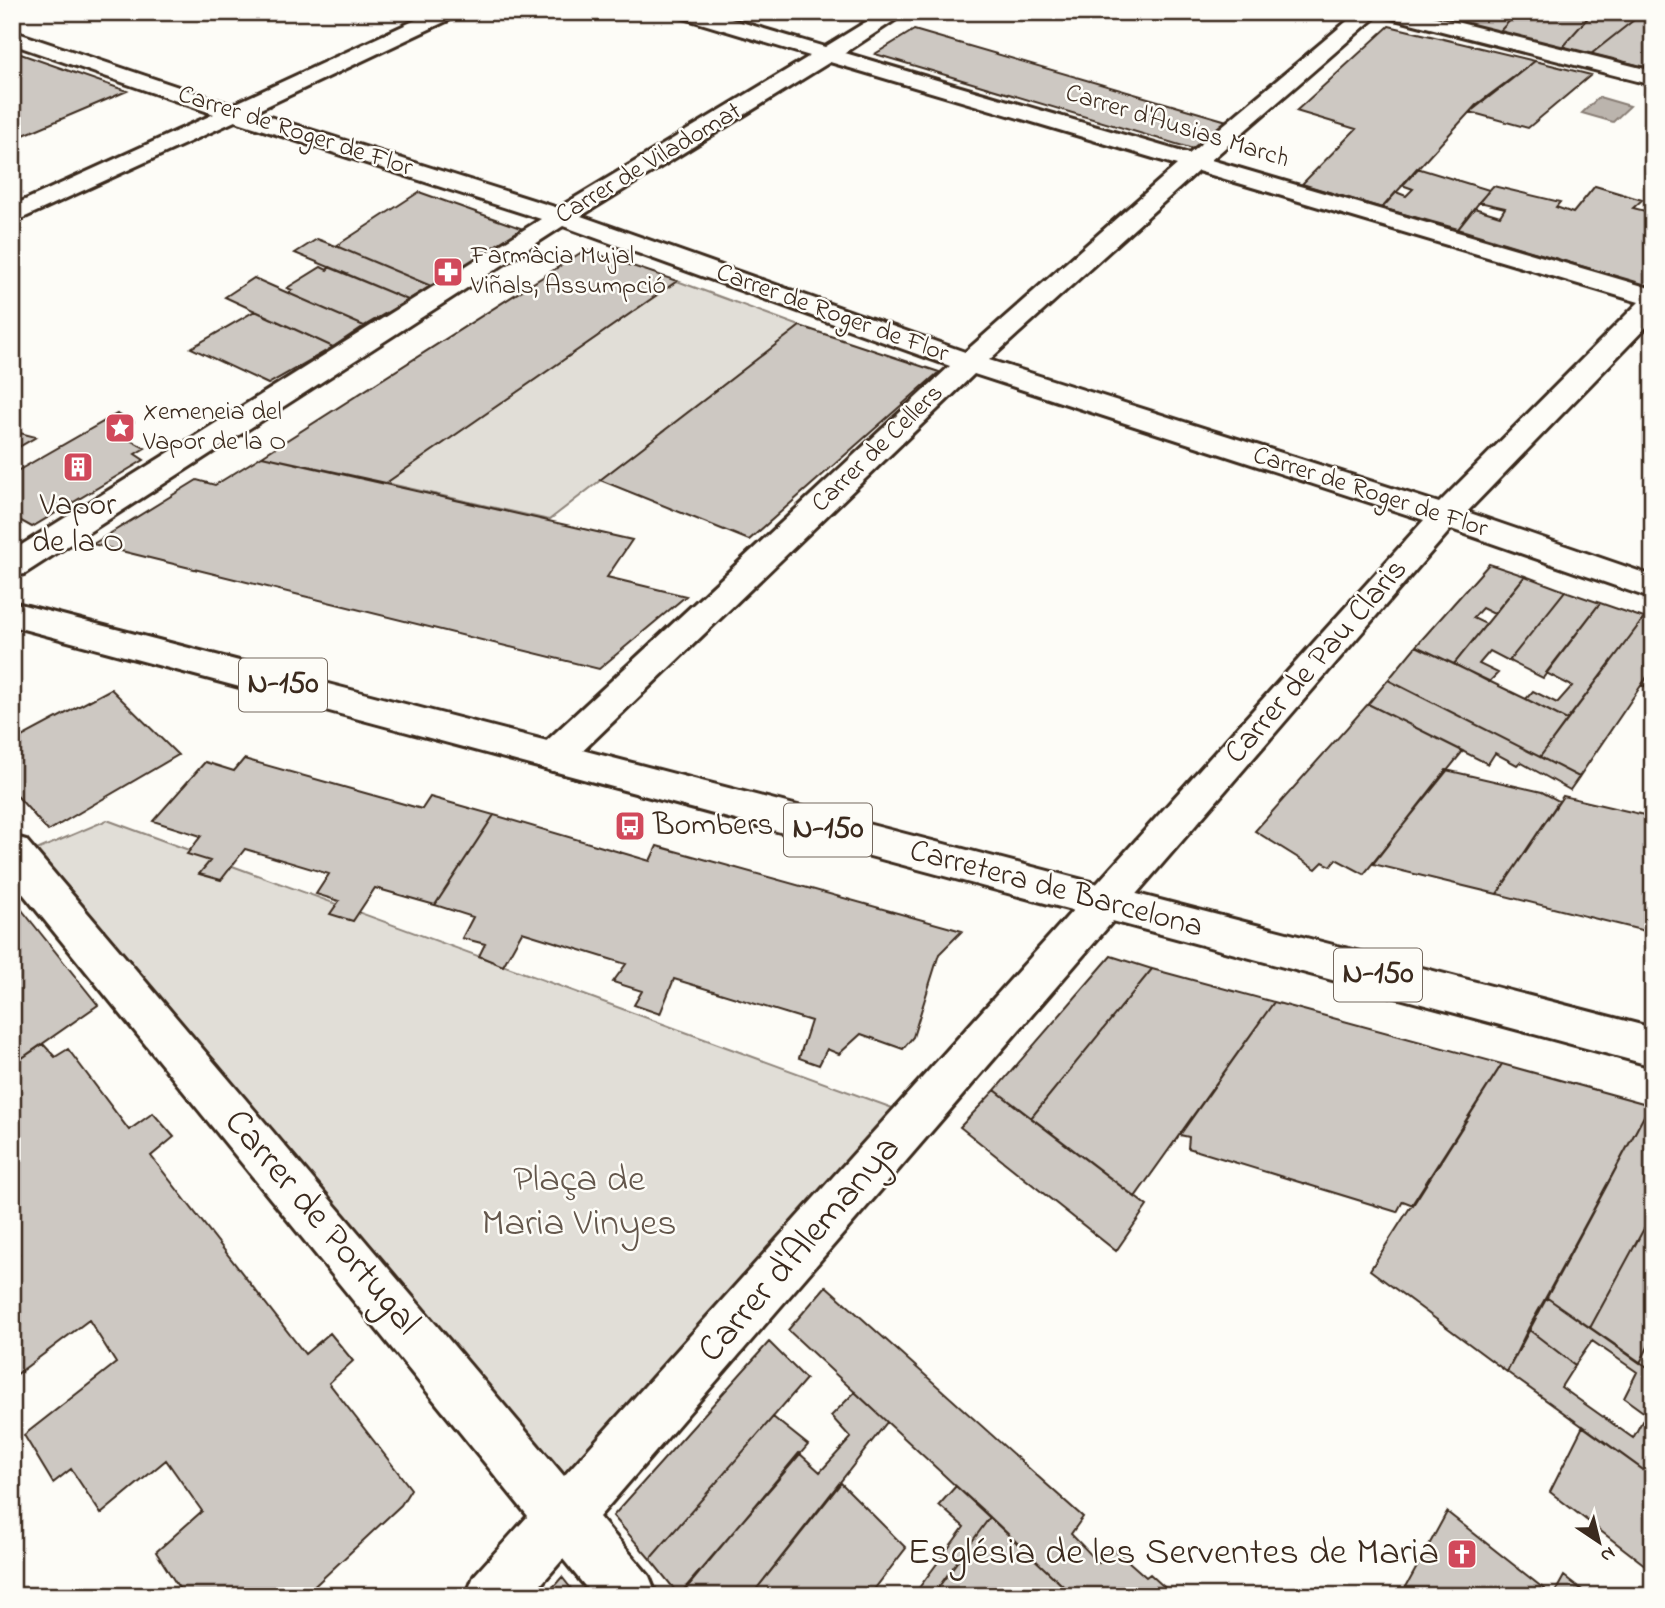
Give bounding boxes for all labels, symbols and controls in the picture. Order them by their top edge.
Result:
street label: Carrer d'Ausias March [1060,75,1294,179]
street label: Carrer de Roger de Flor [173,76,418,188]
street label: Carrer de Viladomat [549,93,749,235]
place label: Farmàcia Mujal Viñals, Assumpció [470,238,666,306]
street label: Carrer de Roger de Flor [710,254,954,374]
pharmacy icon: Farmàcia Mujal Viñals, Assumpció [431,255,465,289]
street label: Carrer de Cellers [803,376,953,522]
place label: Xemeneia del Vapor de la O [142,394,286,462]
place icon: Xemeneia del Vapor de la O [103,411,137,445]
street label: Carrer de Roger de Flor [1248,437,1493,549]
building icon: Vapor de la O [61,450,95,484]
place label: Vapor de la O [32,483,124,567]
street label: Carrer de Pau Claris [1214,549,1420,775]
road number: N-150 [239,658,327,712]
place label: Bombers [652,803,773,850]
road number: N-150 [784,804,872,856]
bus stop icon: Bombers [613,809,647,843]
street label: Carretera de Barcelona [904,828,1208,952]
road number: N-150 [1334,948,1422,1001]
street label: Carrer de Portugal [209,1097,433,1349]
street label: Carrer d'Alemanya [685,1124,915,1376]
park label: Plaça de Maria Vinyes [481,1153,677,1253]
north arrow [1564,1506,1634,1576]
place label: Església de les Serventes de Maria [907,1526,1439,1582]
church icon: Església de les Serventes de Maria [1445,1537,1479,1571]
text: N [1594,1539,1620,1569]

